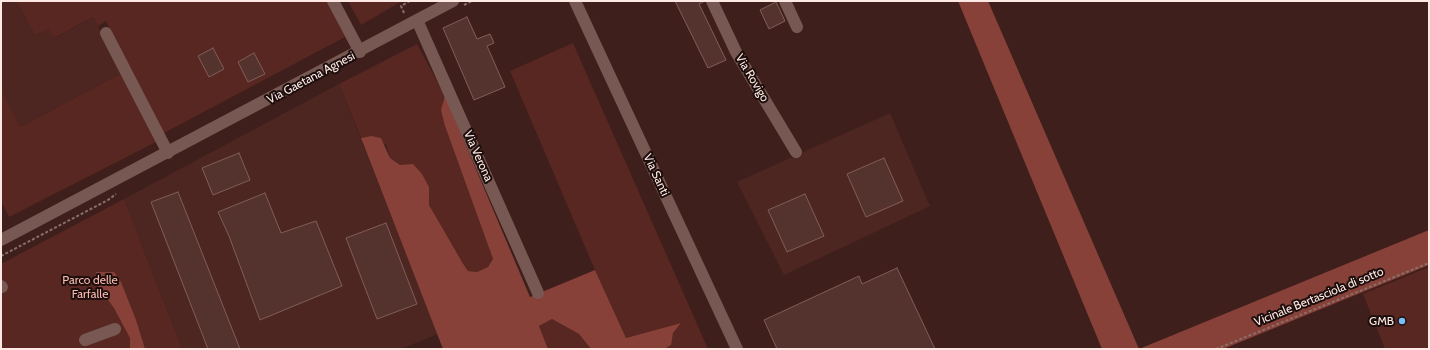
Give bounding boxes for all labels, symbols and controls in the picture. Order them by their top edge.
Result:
street label: Via Gaetana Agnesi [265,49,357,107]
street label: Via Rovigo [732,51,772,105]
street label: Via Verona [460,128,496,184]
street label: Via Santi [640,152,672,198]
street label: Vicinale Bertasciola di sotto [1252,264,1386,330]
park label: Parco delle Farfalle [62,273,118,301]
place label: GMB [1369,314,1394,328]
marker: GMB [1397,316,1407,326]

